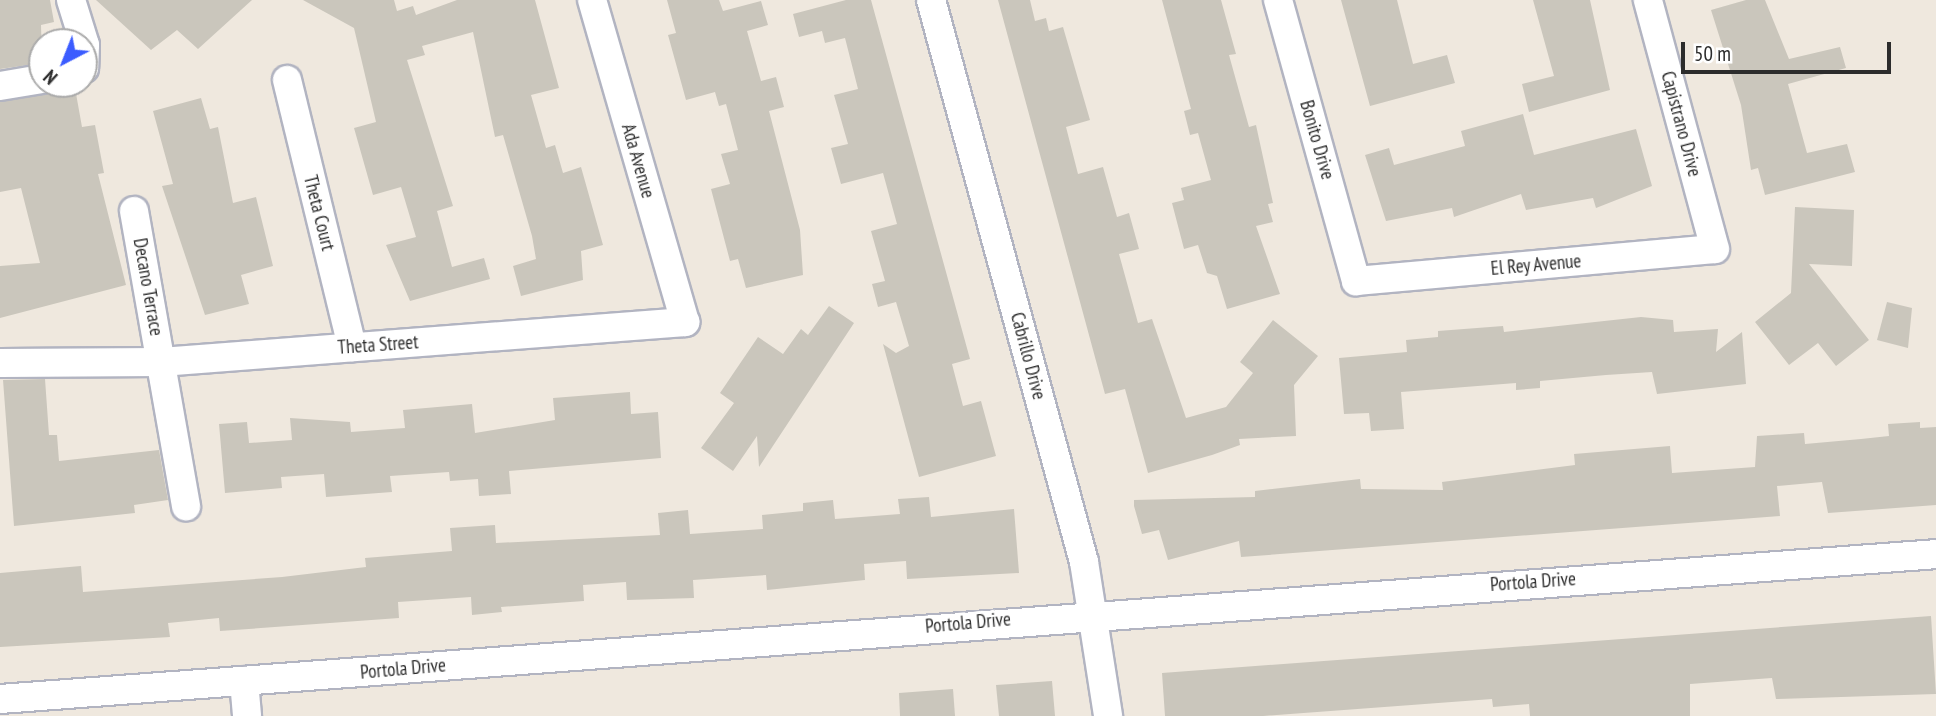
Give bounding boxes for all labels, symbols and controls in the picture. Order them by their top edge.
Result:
north arrow [28,28,98,98]
scale bar [1684,28,1894,72]
text: 50 m [1694,40,1731,67]
text: N [38,65,62,89]
street label: Capistrano Drive [1656,69,1706,179]
street label: Bonito Drive [1295,98,1339,182]
street label: Ada Avenue [616,121,660,201]
street label: Theta Court [299,173,339,253]
street label: Decano Terrace [128,236,168,338]
street label: El Rey Avenue [1489,250,1583,280]
street label: Cabrillo Drive [1005,310,1051,402]
street label: Theta Street [337,331,419,359]
street label: Portola Drive [1489,568,1577,596]
street label: Portola Drive [924,608,1012,638]
street label: Portola Drive [359,654,447,684]

